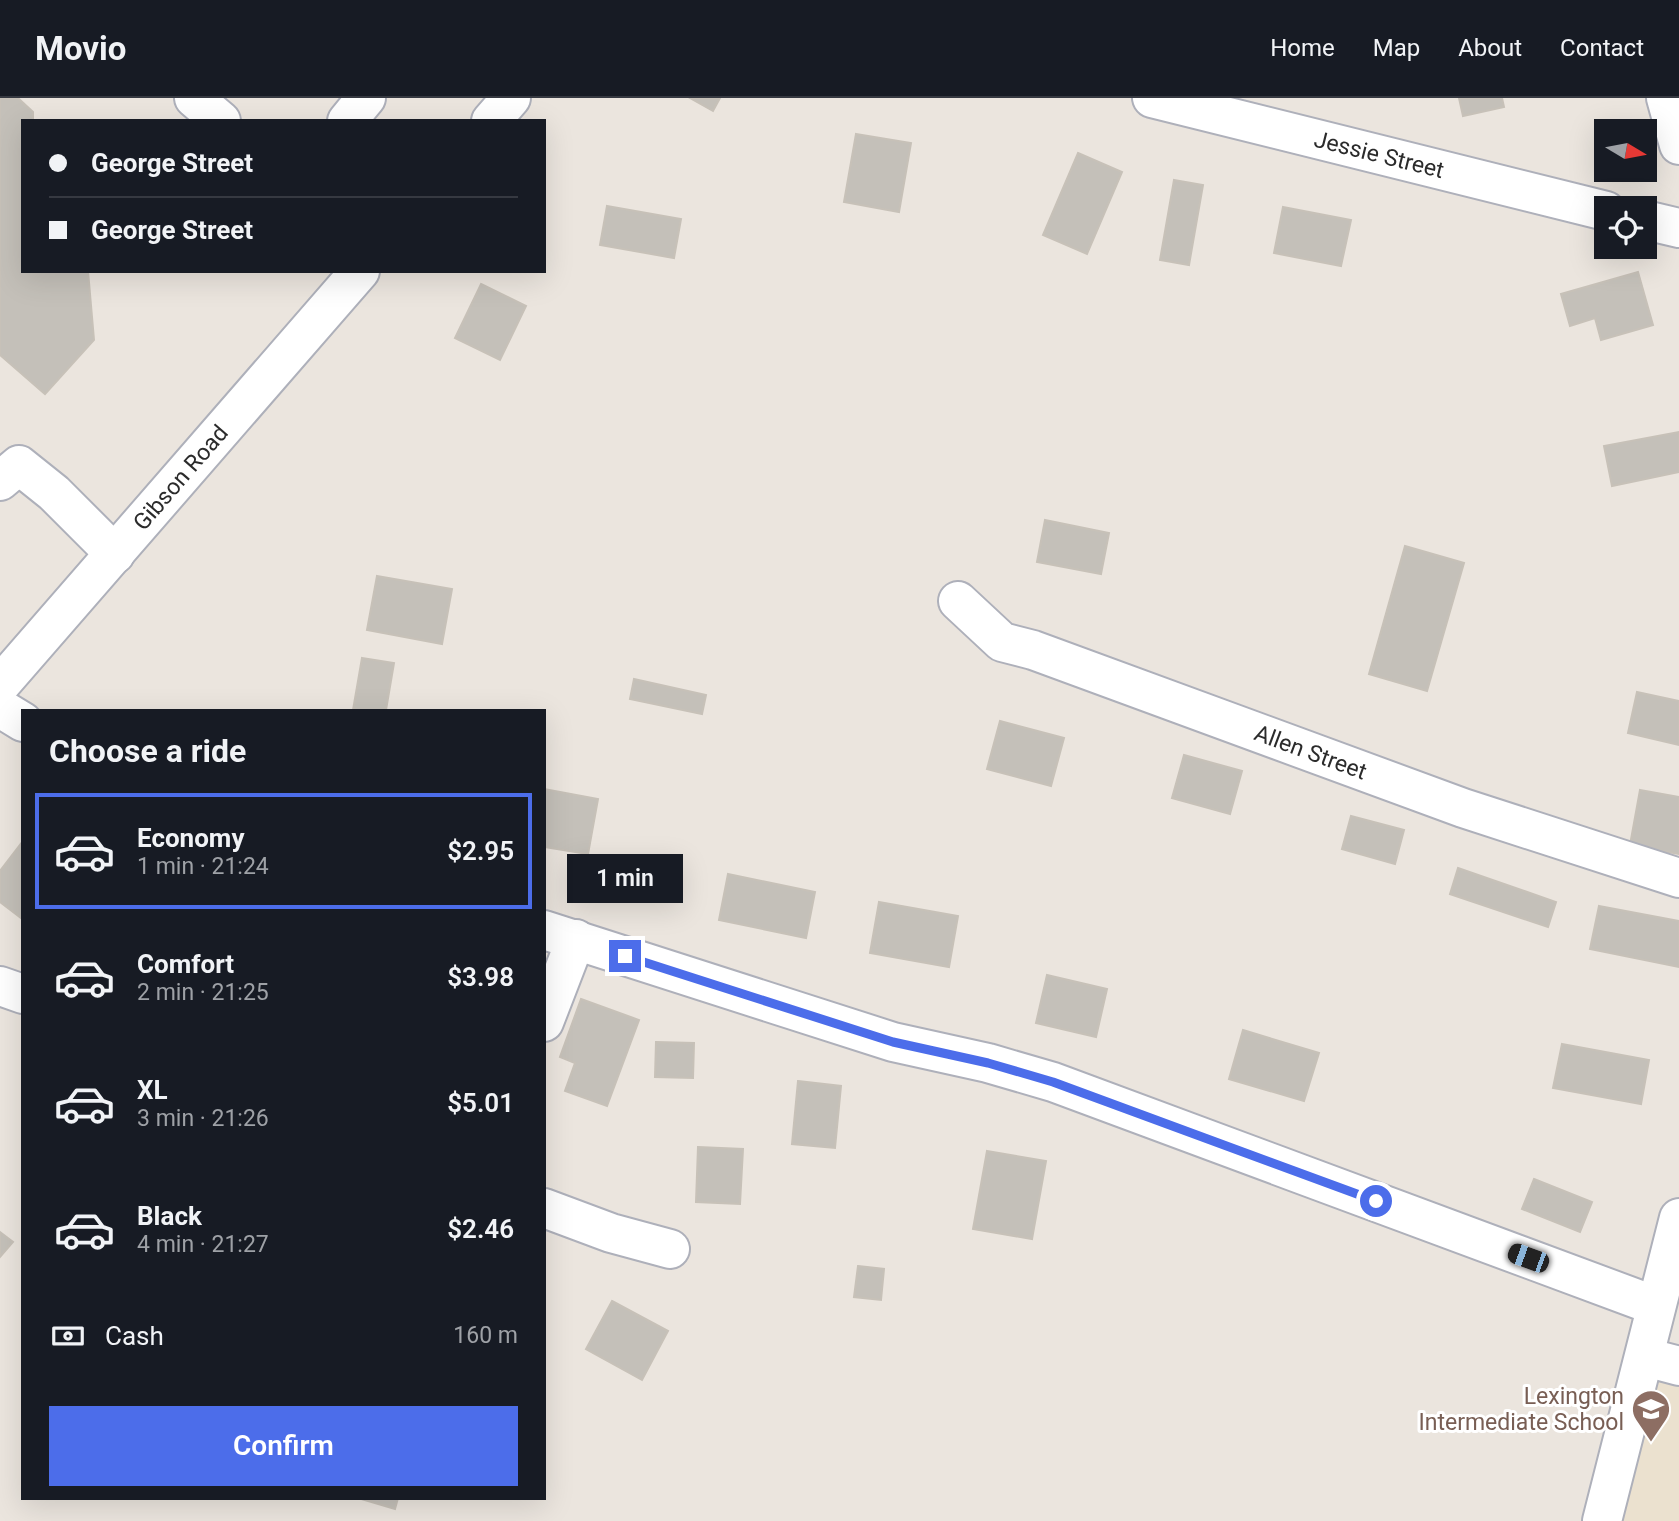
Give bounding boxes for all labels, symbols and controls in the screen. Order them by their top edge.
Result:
text: Movio [35,29,126,68]
text: Home [1270,34,1335,62]
text: Map [1373,34,1420,62]
text: About [1458,34,1522,62]
text: Contact [1560,34,1644,62]
north arrow [1594,119,1657,182]
map controls [1594,119,1657,259]
street label: Jessie Street [1311,126,1447,184]
text: George Street [91,148,253,178]
button: locate [1594,196,1657,259]
text: George Street [91,215,253,245]
street label: Gibson Road [128,420,234,536]
street label: Allen Street [1251,720,1370,785]
text: Choose a ride [49,732,246,770]
icon: car [53,820,116,883]
text: Economy [137,823,244,853]
text: $2.95 [447,836,514,866]
text: 1 min · 21:24 [137,853,269,880]
callout: 1 min [567,854,683,904]
text: 1 min [596,865,654,892]
route end [609,940,641,972]
icon: car [53,946,116,1009]
text: Comfort [137,949,234,979]
text: $3.98 [447,962,514,992]
text: 2 min · 21:25 [137,979,269,1006]
icon: car [53,1072,116,1135]
text: XL [137,1075,168,1105]
text: $5.01 [447,1088,514,1118]
text: 3 min · 21:26 [137,1105,269,1132]
route start [1360,1185,1392,1217]
icon: car [53,1198,116,1261]
text: Black [137,1201,202,1231]
text: $2.46 [447,1214,514,1244]
text: 4 min · 21:27 [137,1231,269,1258]
car [1505,1241,1552,1275]
icon: cash [49,1317,87,1355]
text: Cash [105,1321,164,1351]
text: 160 m [453,1322,518,1349]
place label: Lexington Intermediate School [1418,1383,1624,1436]
school or university icon: Lexington Intermediate School [1630,1388,1672,1443]
button: Confirm [49,1406,518,1486]

